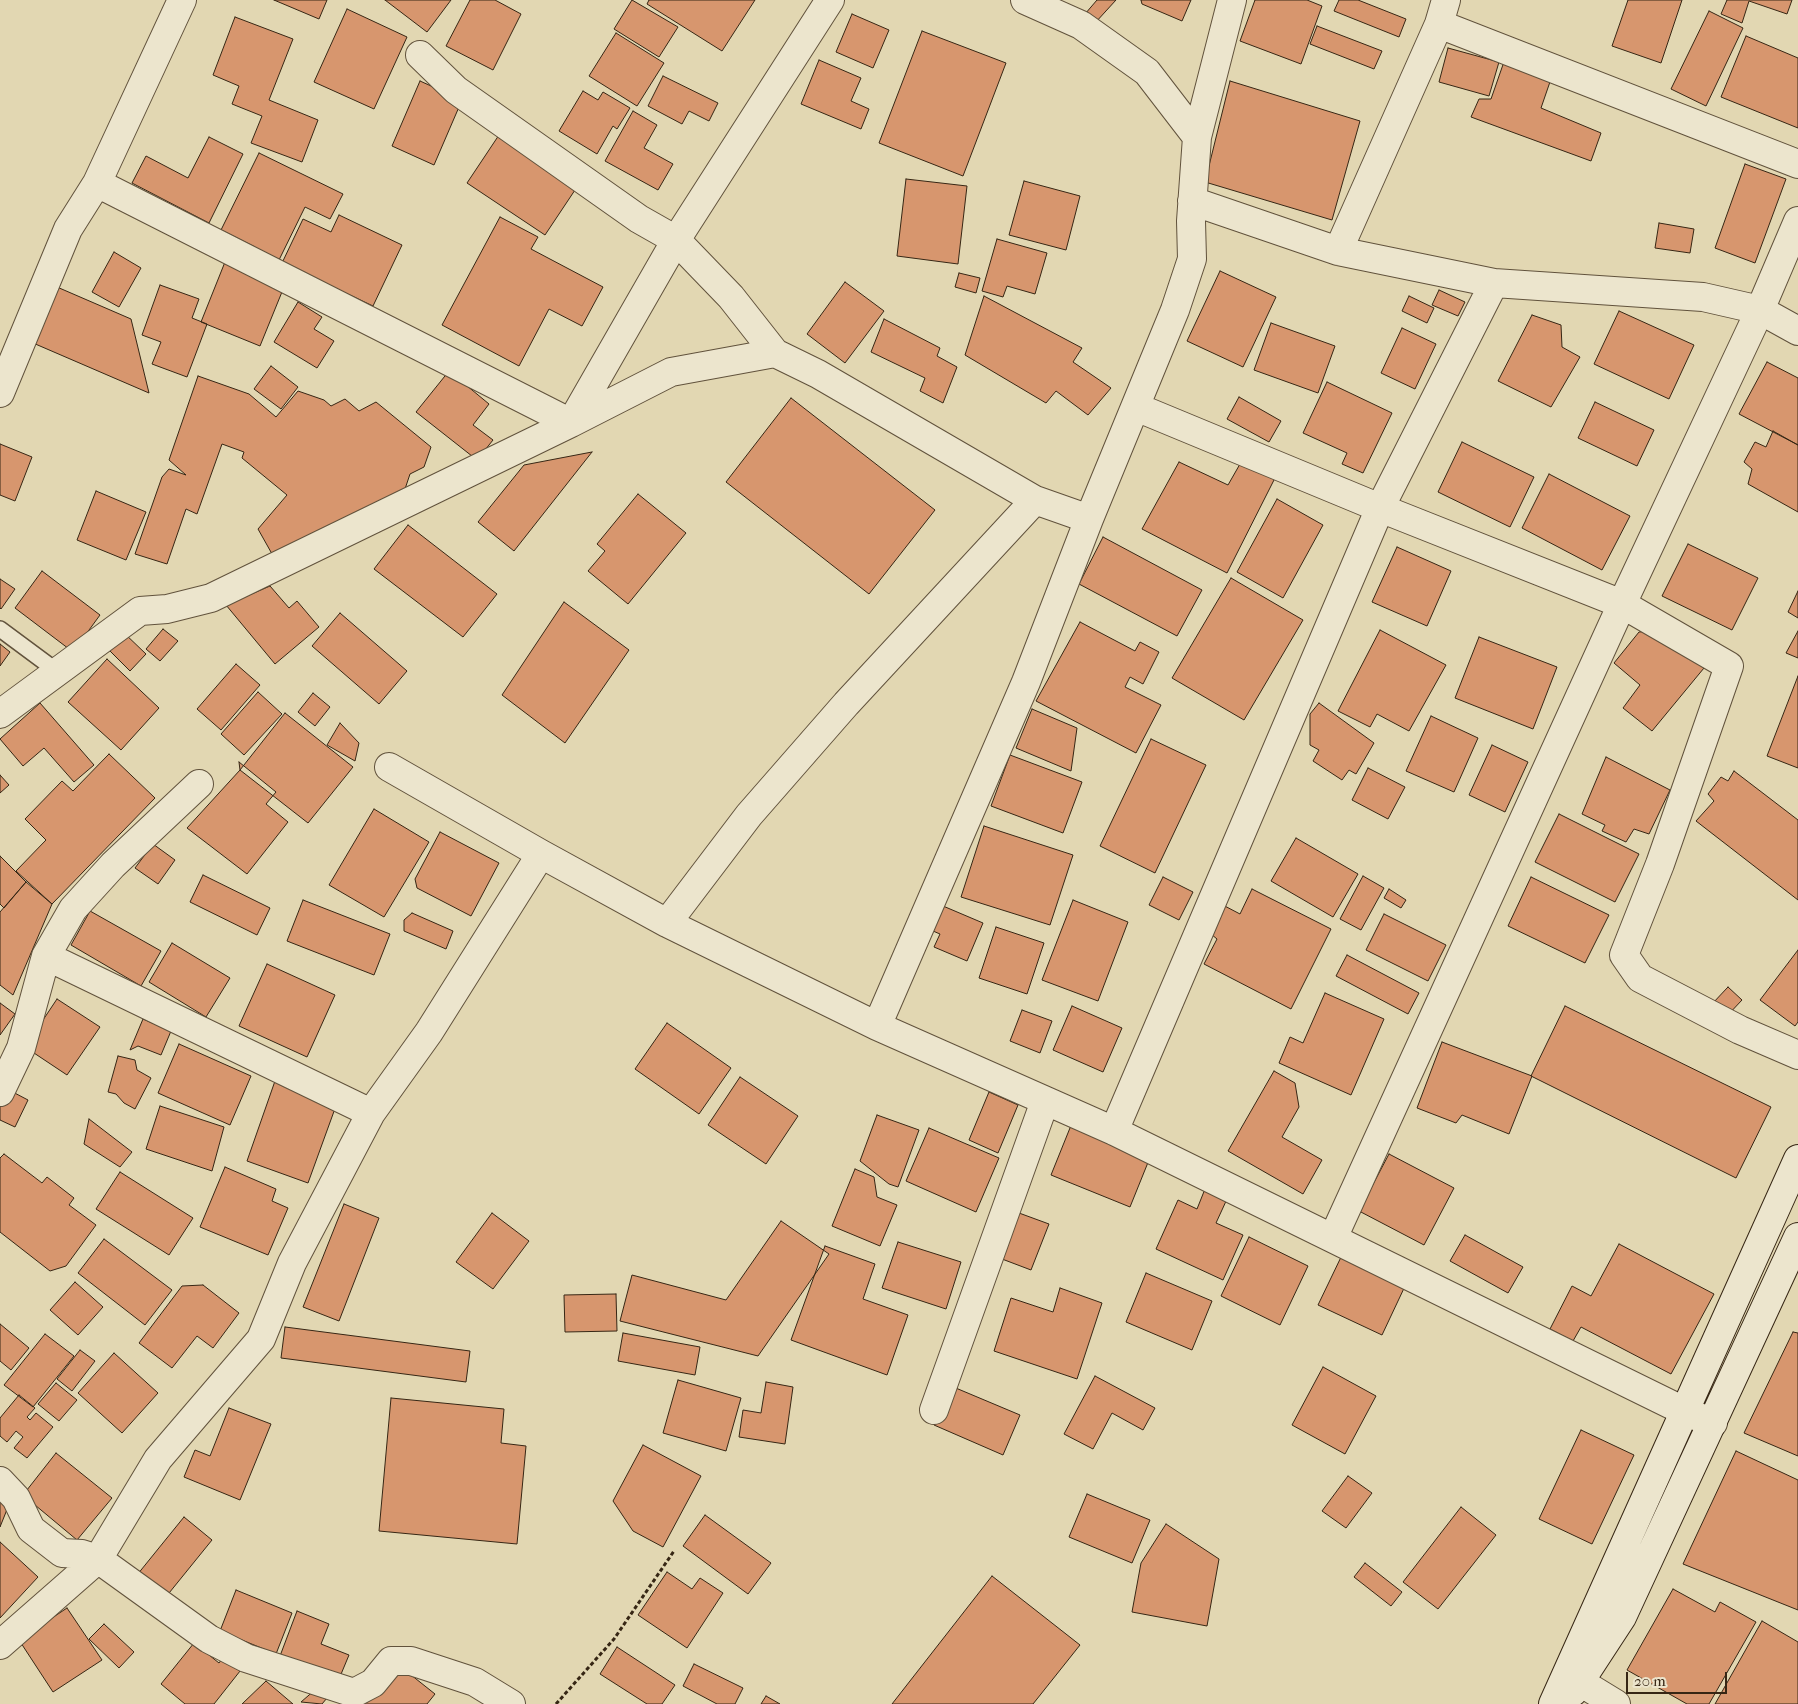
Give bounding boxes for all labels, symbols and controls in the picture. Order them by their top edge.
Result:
scale bar [1628,1662,1729,1694]
text: 20 m [1634,1672,1666,1690]

